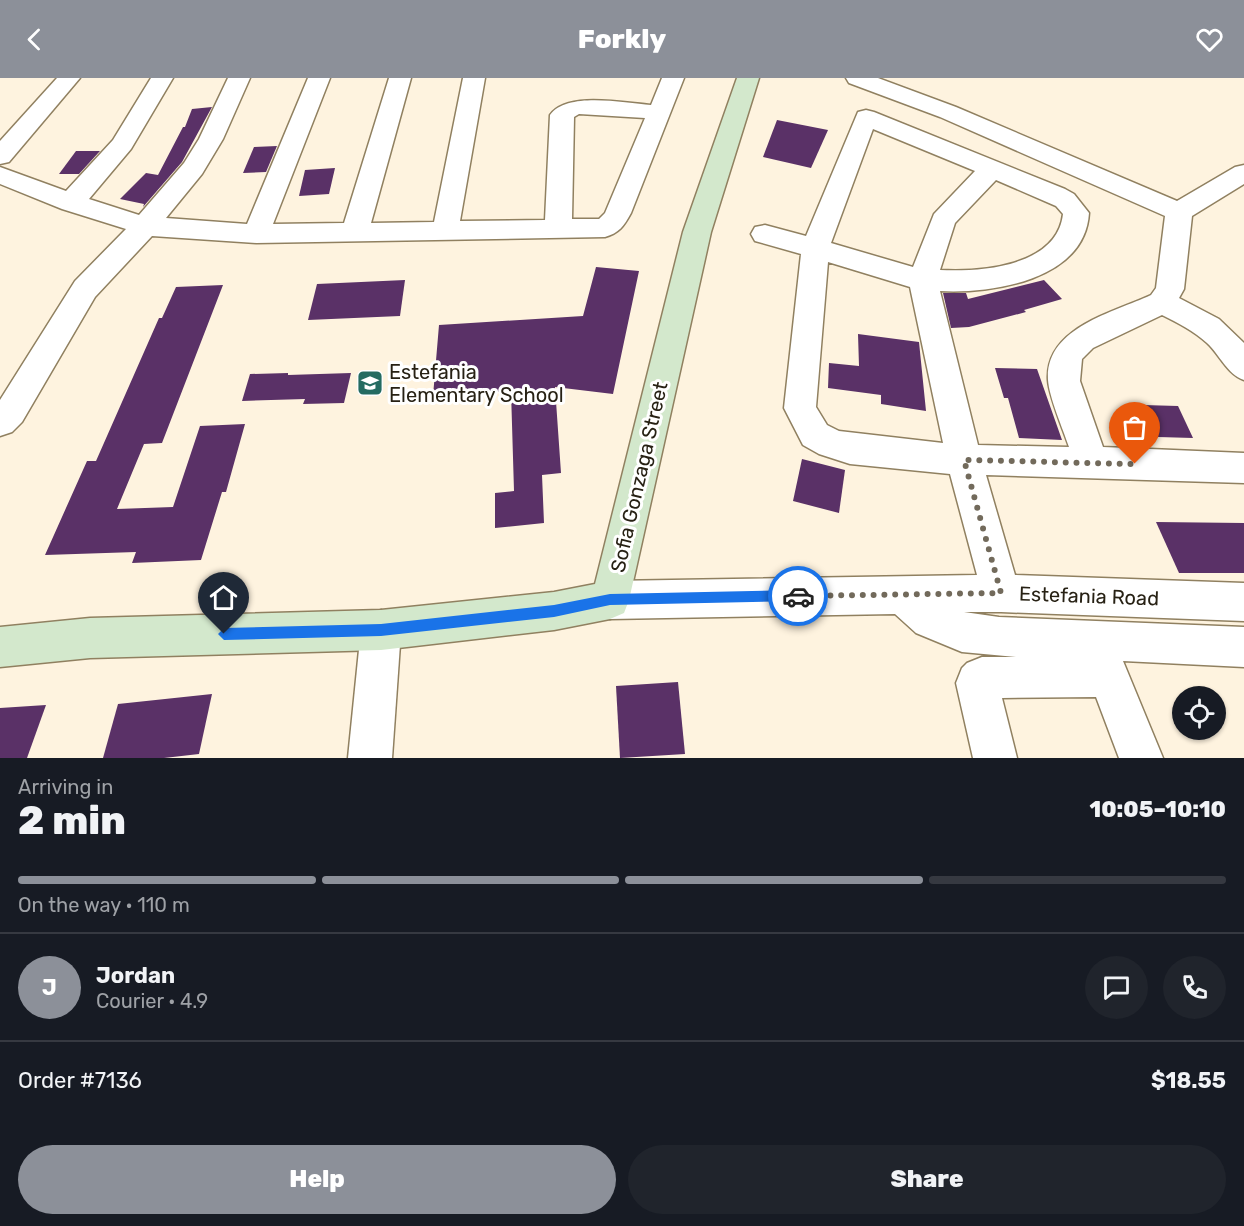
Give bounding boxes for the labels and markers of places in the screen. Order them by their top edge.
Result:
place label: Estefania Elementary School [389,360,564,407]
school or university icon: Estefania Elementary School [355,368,385,398]
pin [1109,402,1160,464]
pin [198,572,249,634]

